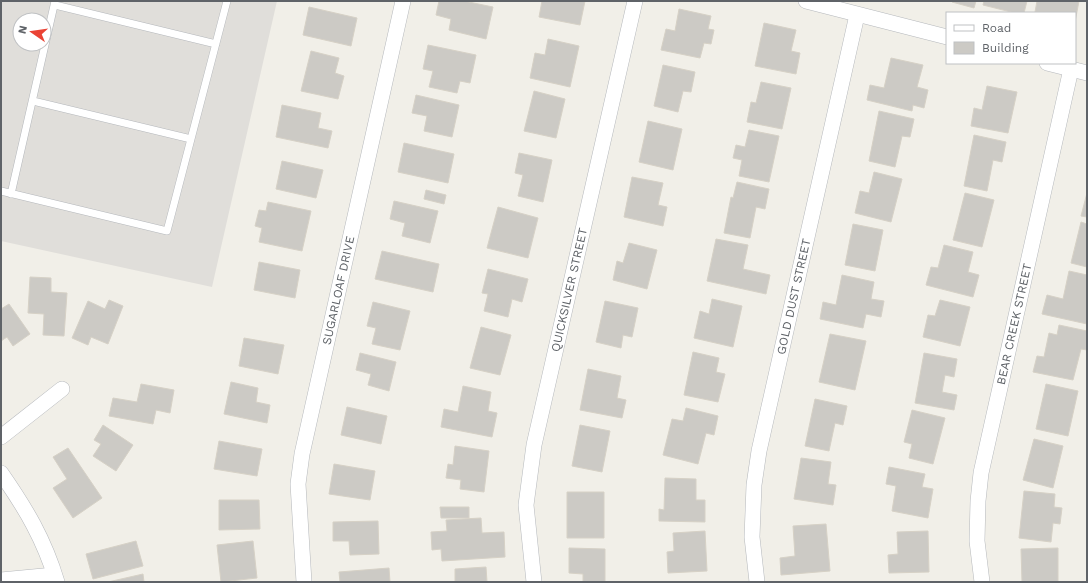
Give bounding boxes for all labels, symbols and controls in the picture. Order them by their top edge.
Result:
north arrow [12,12,52,52]
legend [946,12,1076,64]
text: Road [982,21,1011,35]
text: N [15,24,30,35]
text: Building [982,41,1029,55]
street label: QUICKSILVER STREET [548,227,590,353]
street label: SUGARLOAF DRIVE [320,234,357,346]
street label: GOLD DUST STREET [774,237,814,356]
street label: BEAR CREEK STREET [994,262,1034,386]

